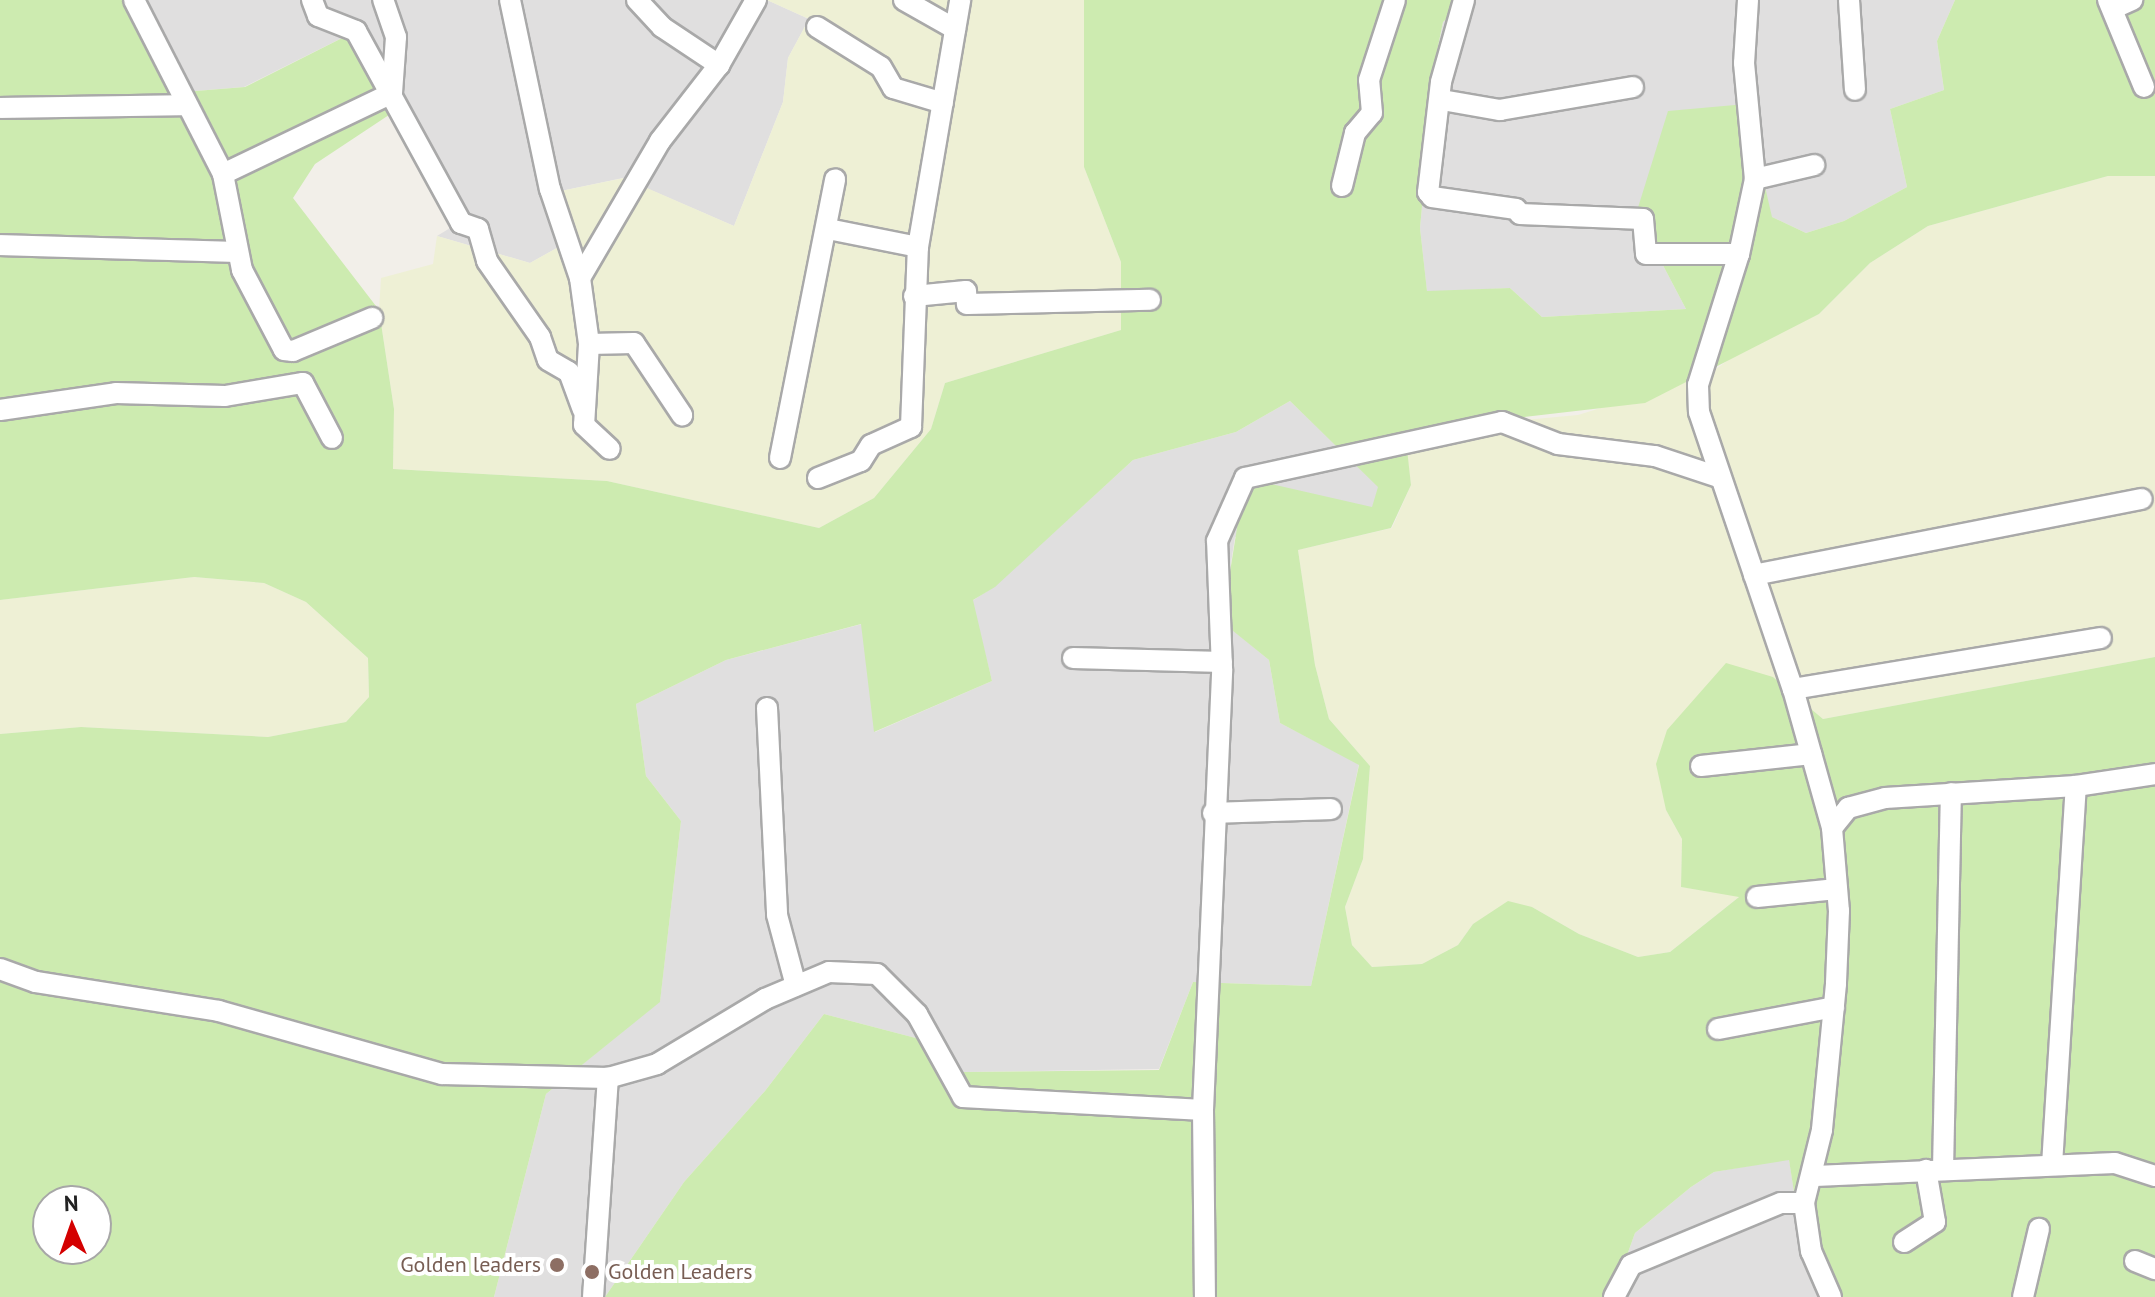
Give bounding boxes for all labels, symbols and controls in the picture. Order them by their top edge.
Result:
north arrow [32,1185,112,1265]
text: N [64,1189,79,1217]
place label: Golden leaders [400,1252,541,1278]
marker: Golden leaders [548,1256,566,1274]
place label: Golden Leaders [608,1259,753,1285]
marker: Golden Leaders [583,1263,601,1281]

